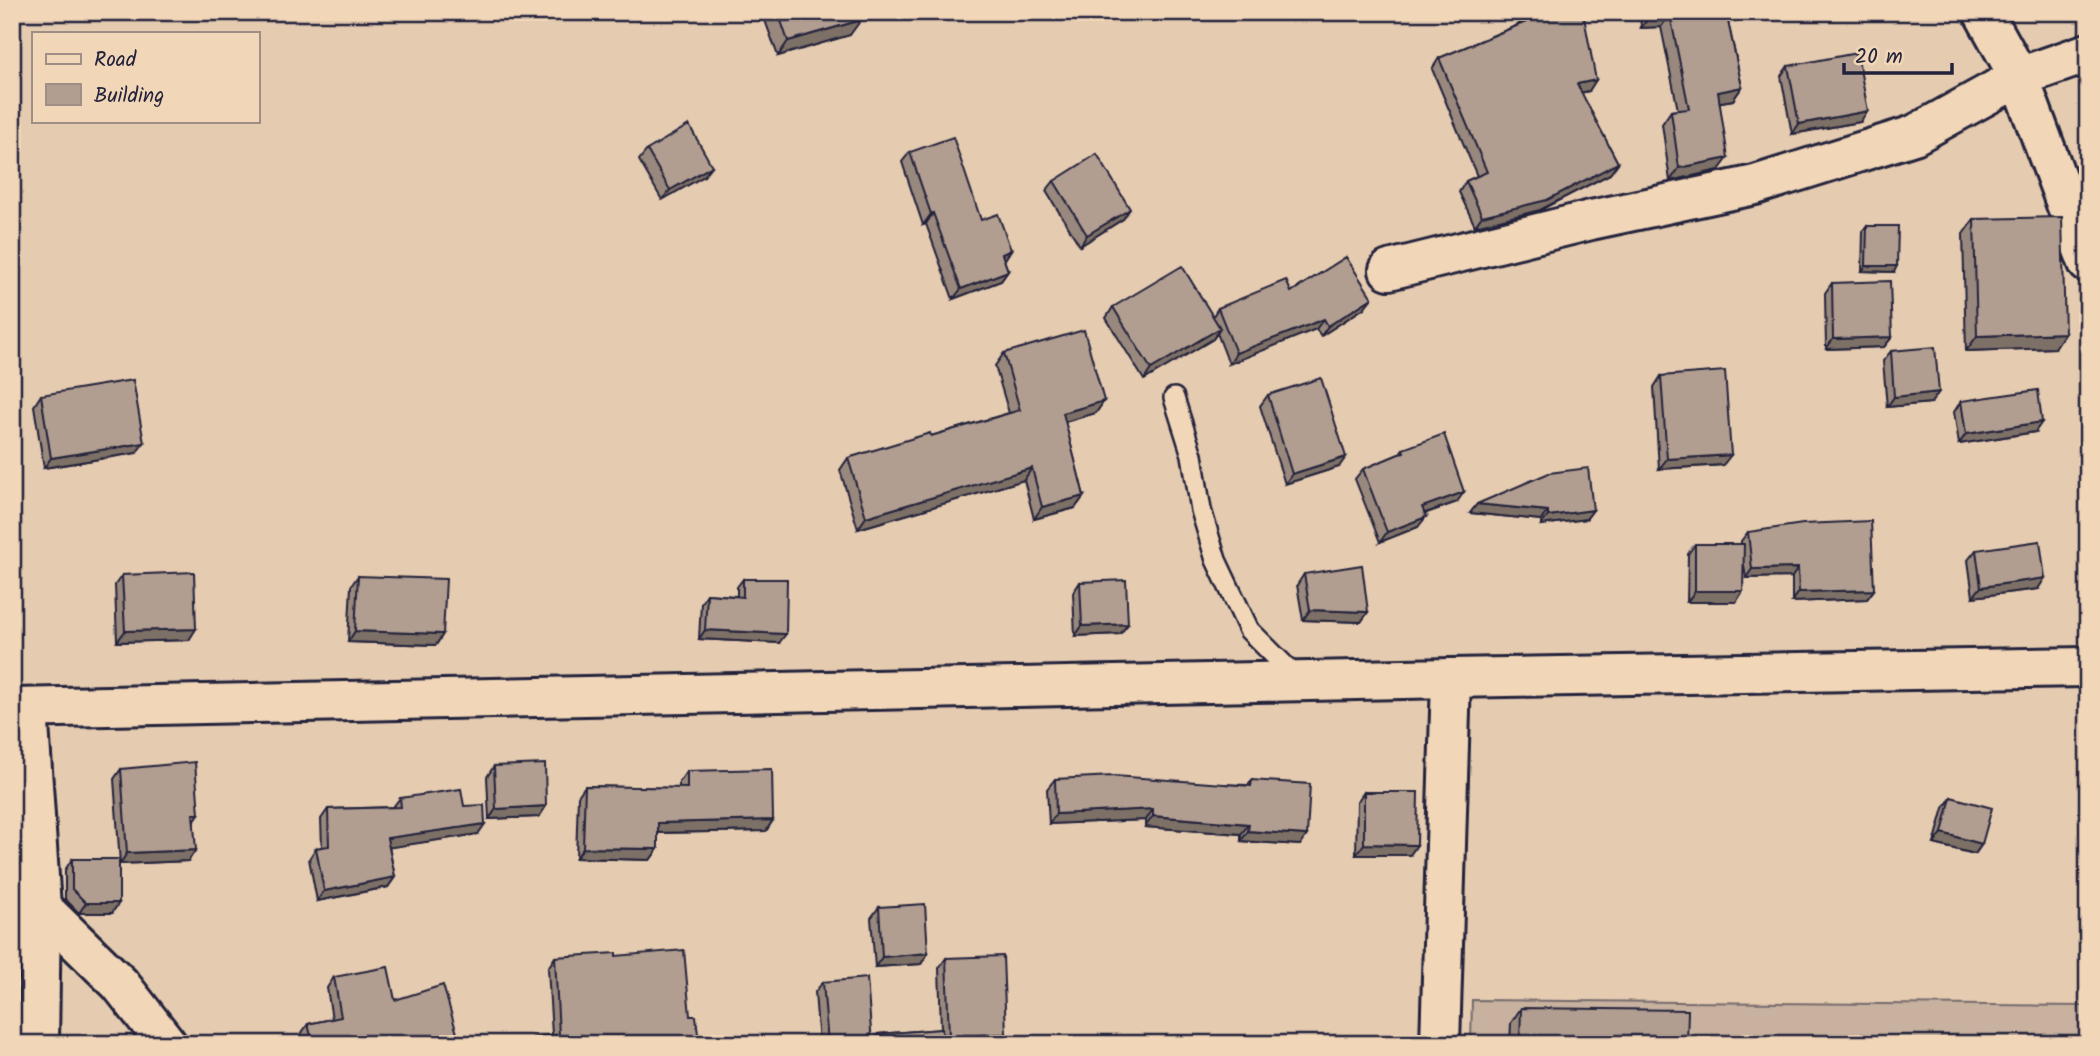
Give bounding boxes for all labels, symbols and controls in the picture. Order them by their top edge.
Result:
legend [32,32,259,122]
scale bar [1844,32,1953,76]
text: 20 m [1855,41,1903,74]
text: Road [94,44,137,77]
text: Building [94,80,164,113]

